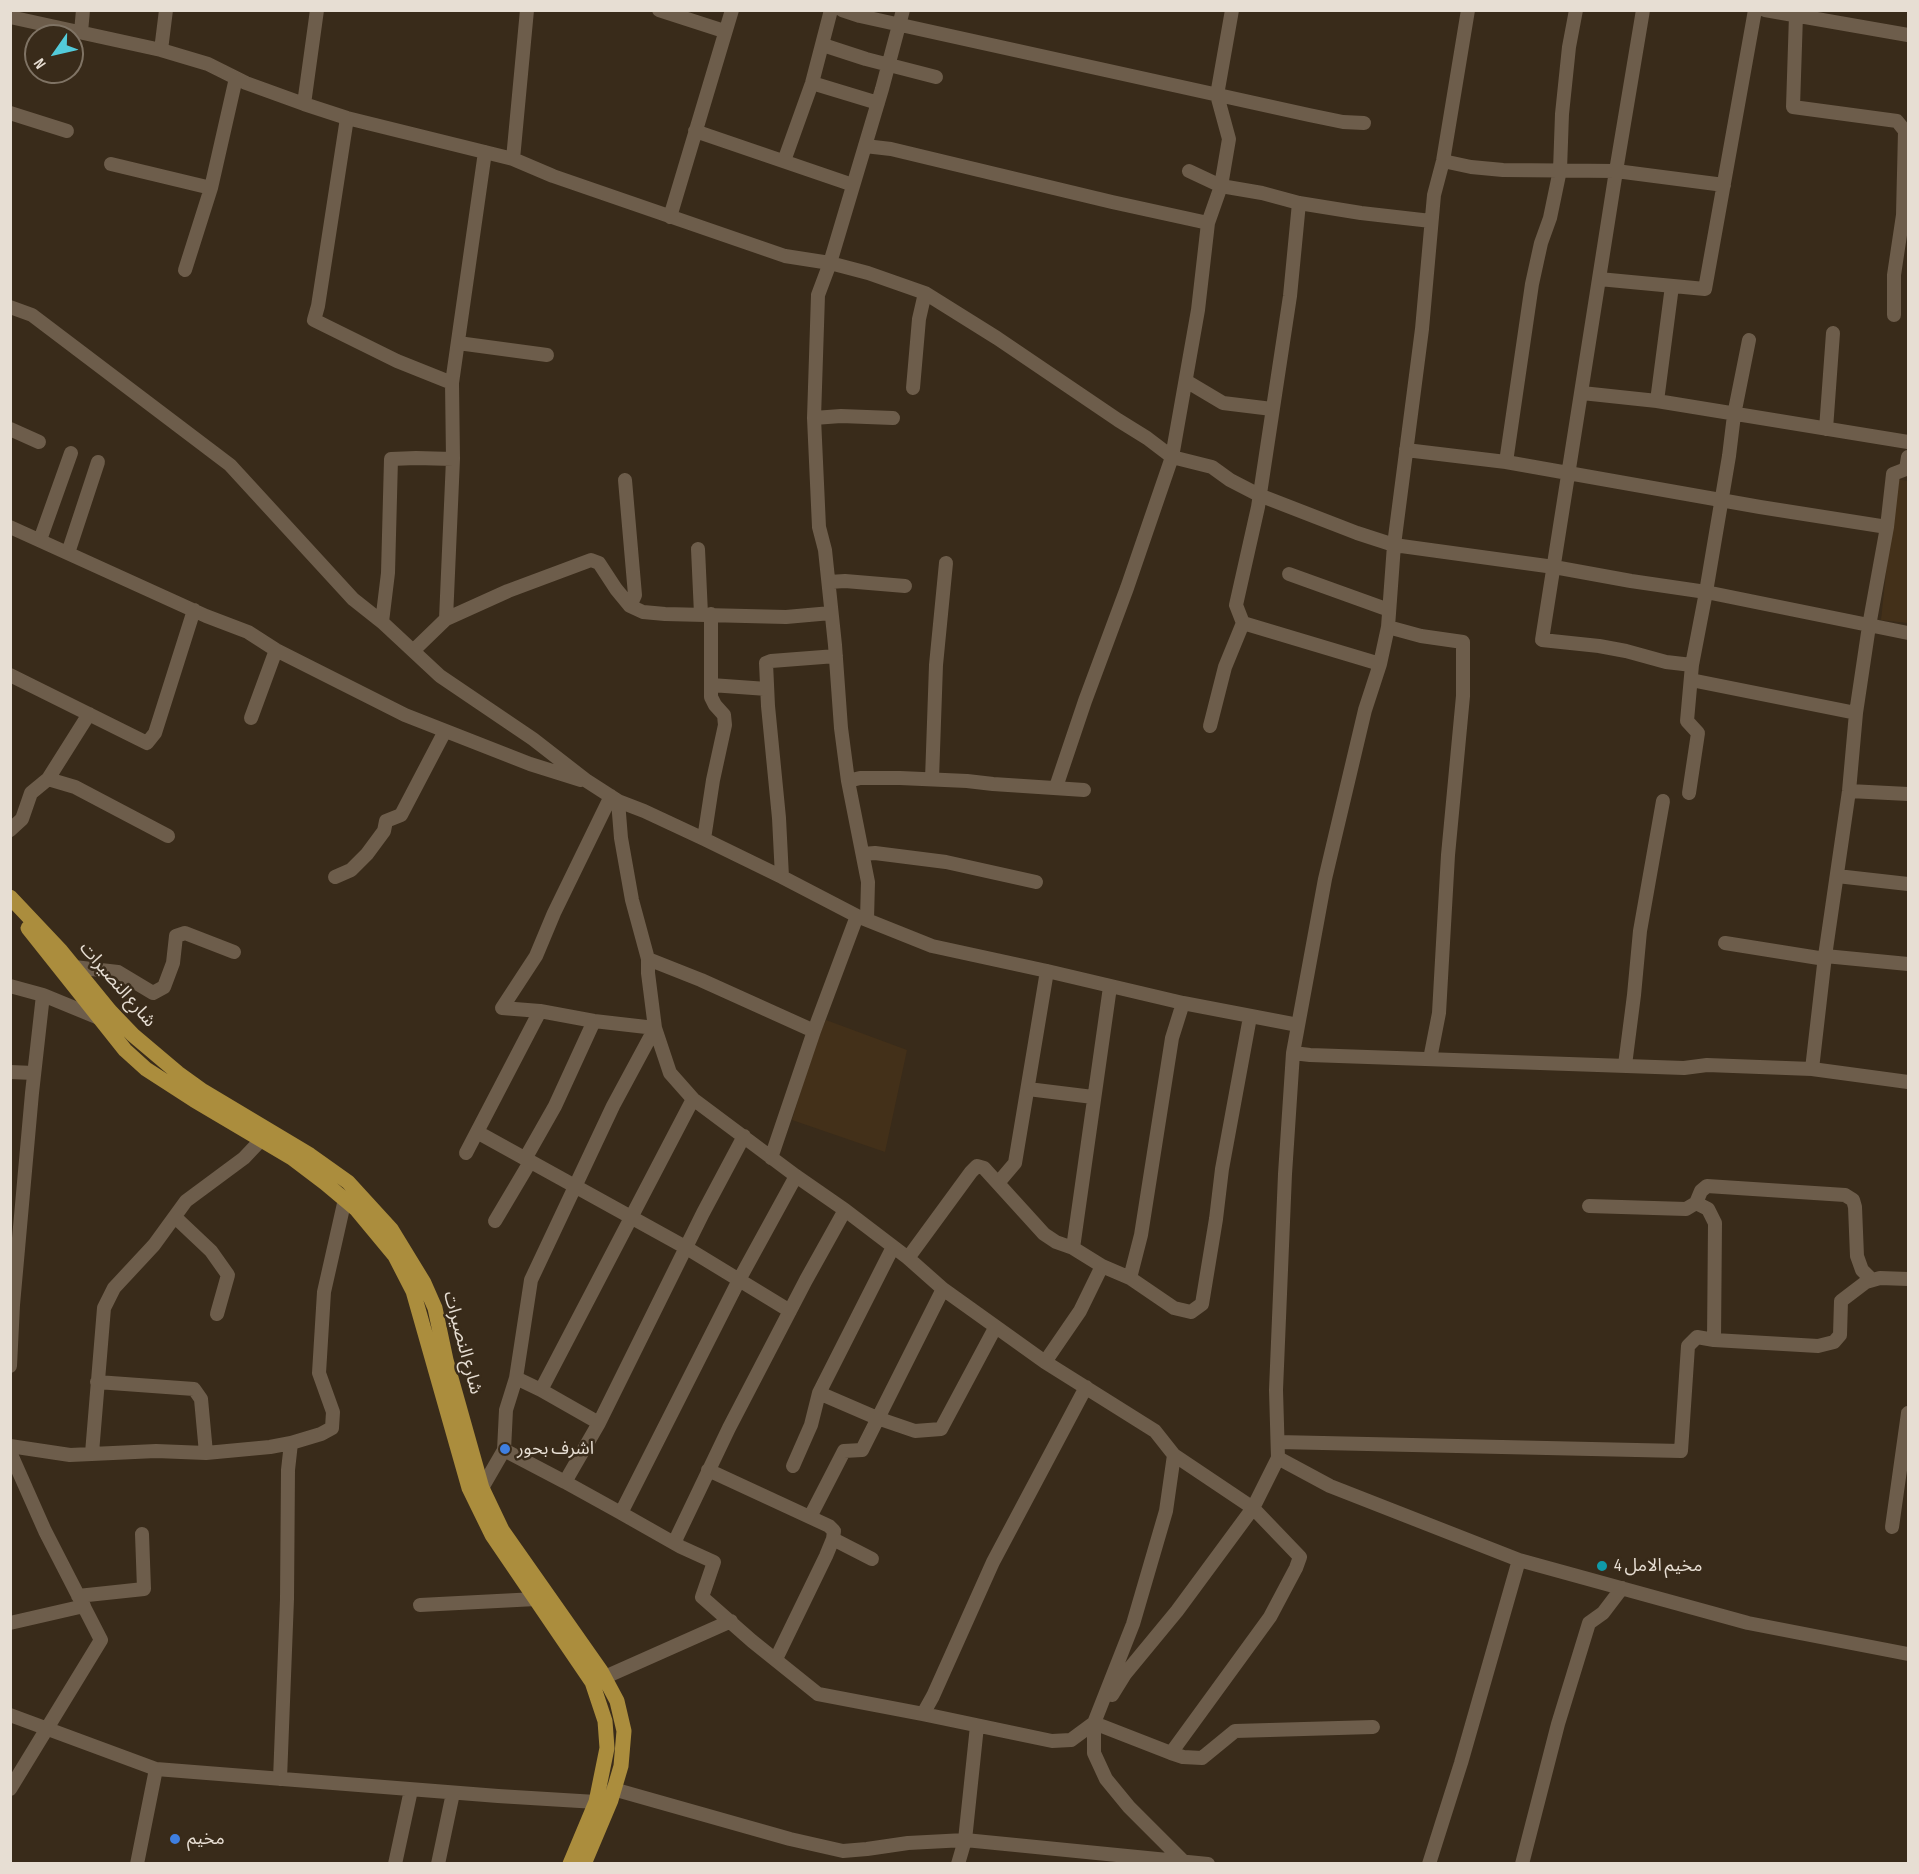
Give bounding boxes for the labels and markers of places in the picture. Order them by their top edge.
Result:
place label: اشرف بحور [517,1438,594,1460]
marker: اشرف بحور [498,1442,512,1456]
place label: مخيم الامل 4 [1614,1555,1702,1577]
marker: مخيم الامل 4 [1595,1559,1609,1573]
place label: مخيم [187,1828,225,1850]
marker: مخيم [168,1832,182,1846]

